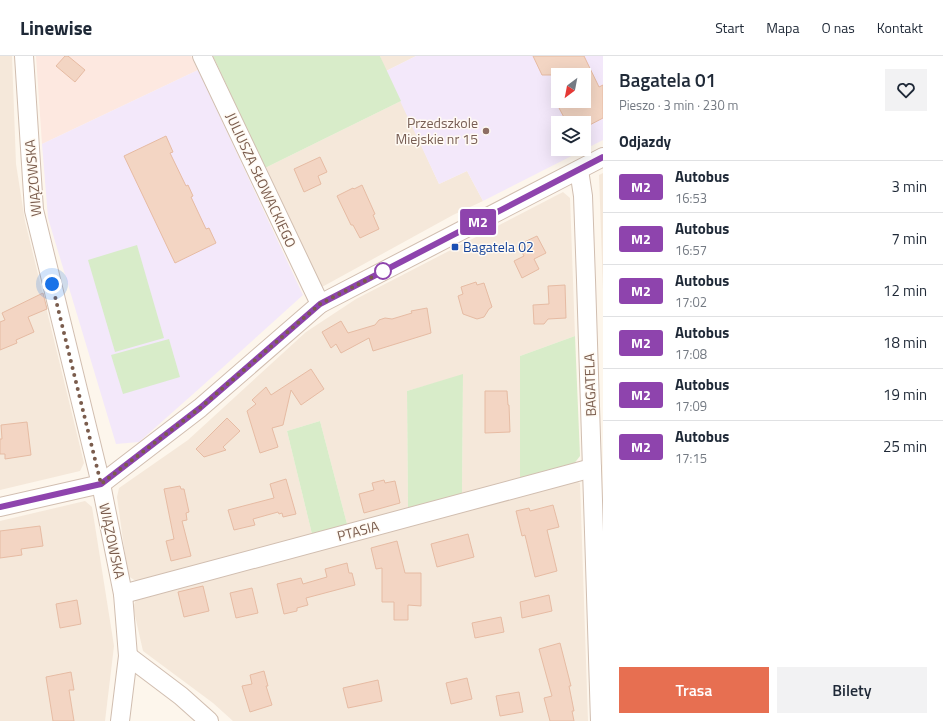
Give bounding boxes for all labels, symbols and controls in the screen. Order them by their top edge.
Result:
text: Linewise [20,13,92,42]
text: Start [715,17,744,38]
text: Mapa [766,17,799,38]
text: O nas [821,17,855,38]
text: Kontakt [877,17,923,38]
text: Bagatela 01 [619,65,716,94]
north arrow [551,68,591,108]
map controls [551,68,591,156]
button: heart [885,69,927,111]
text: Pieszo · 3 min · 230 m [619,95,738,115]
street label: JULIUSZA SŁOWACKIEGO [221,109,302,251]
place label: Przedszkole Miejskie nr 15 [395,112,478,149]
button: layers [551,116,591,156]
marker: Przedszkole Miejskie nr 15 [481,126,491,136]
text: Odjazdy [619,130,671,153]
street label: WIĄZOWSKA [19,138,46,217]
text: Autobus [675,165,729,188]
text: 3 min [891,175,927,198]
text: M2 [631,176,651,197]
text: 16:53 [675,188,707,208]
line badge: M2 [460,209,496,235]
text: M2 [468,211,488,232]
text: Autobus [675,217,729,240]
text: 7 min [891,227,927,250]
text: M2 [631,228,651,249]
place label: Bagatela 02 [463,236,534,257]
text: 16:57 [675,240,707,260]
marker: Bagatela 02 [450,242,460,252]
unlabelled marker [374,262,392,280]
text: Autobus [675,269,729,292]
your location [42,274,62,294]
text: 12 min [883,279,927,302]
text: M2 [631,280,651,301]
text: 17:02 [675,292,707,312]
text: Autobus [675,321,729,344]
text: 18 min [883,331,927,354]
text: M2 [631,332,651,353]
text: 17:08 [675,344,707,364]
street label: BAGATELA [578,352,601,417]
text: Autobus [675,373,729,396]
text: 19 min [883,383,927,406]
text: M2 [631,384,651,405]
text: 17:09 [675,396,707,416]
text: Autobus [675,425,729,448]
text: 25 min [883,435,927,458]
text: M2 [631,436,651,457]
text: 17:15 [675,448,707,468]
street label: WIĄZOWSKA [94,501,131,581]
street label: PTASIA [335,515,382,546]
button: Trasa [619,667,769,713]
button: Bilety [777,667,927,713]

